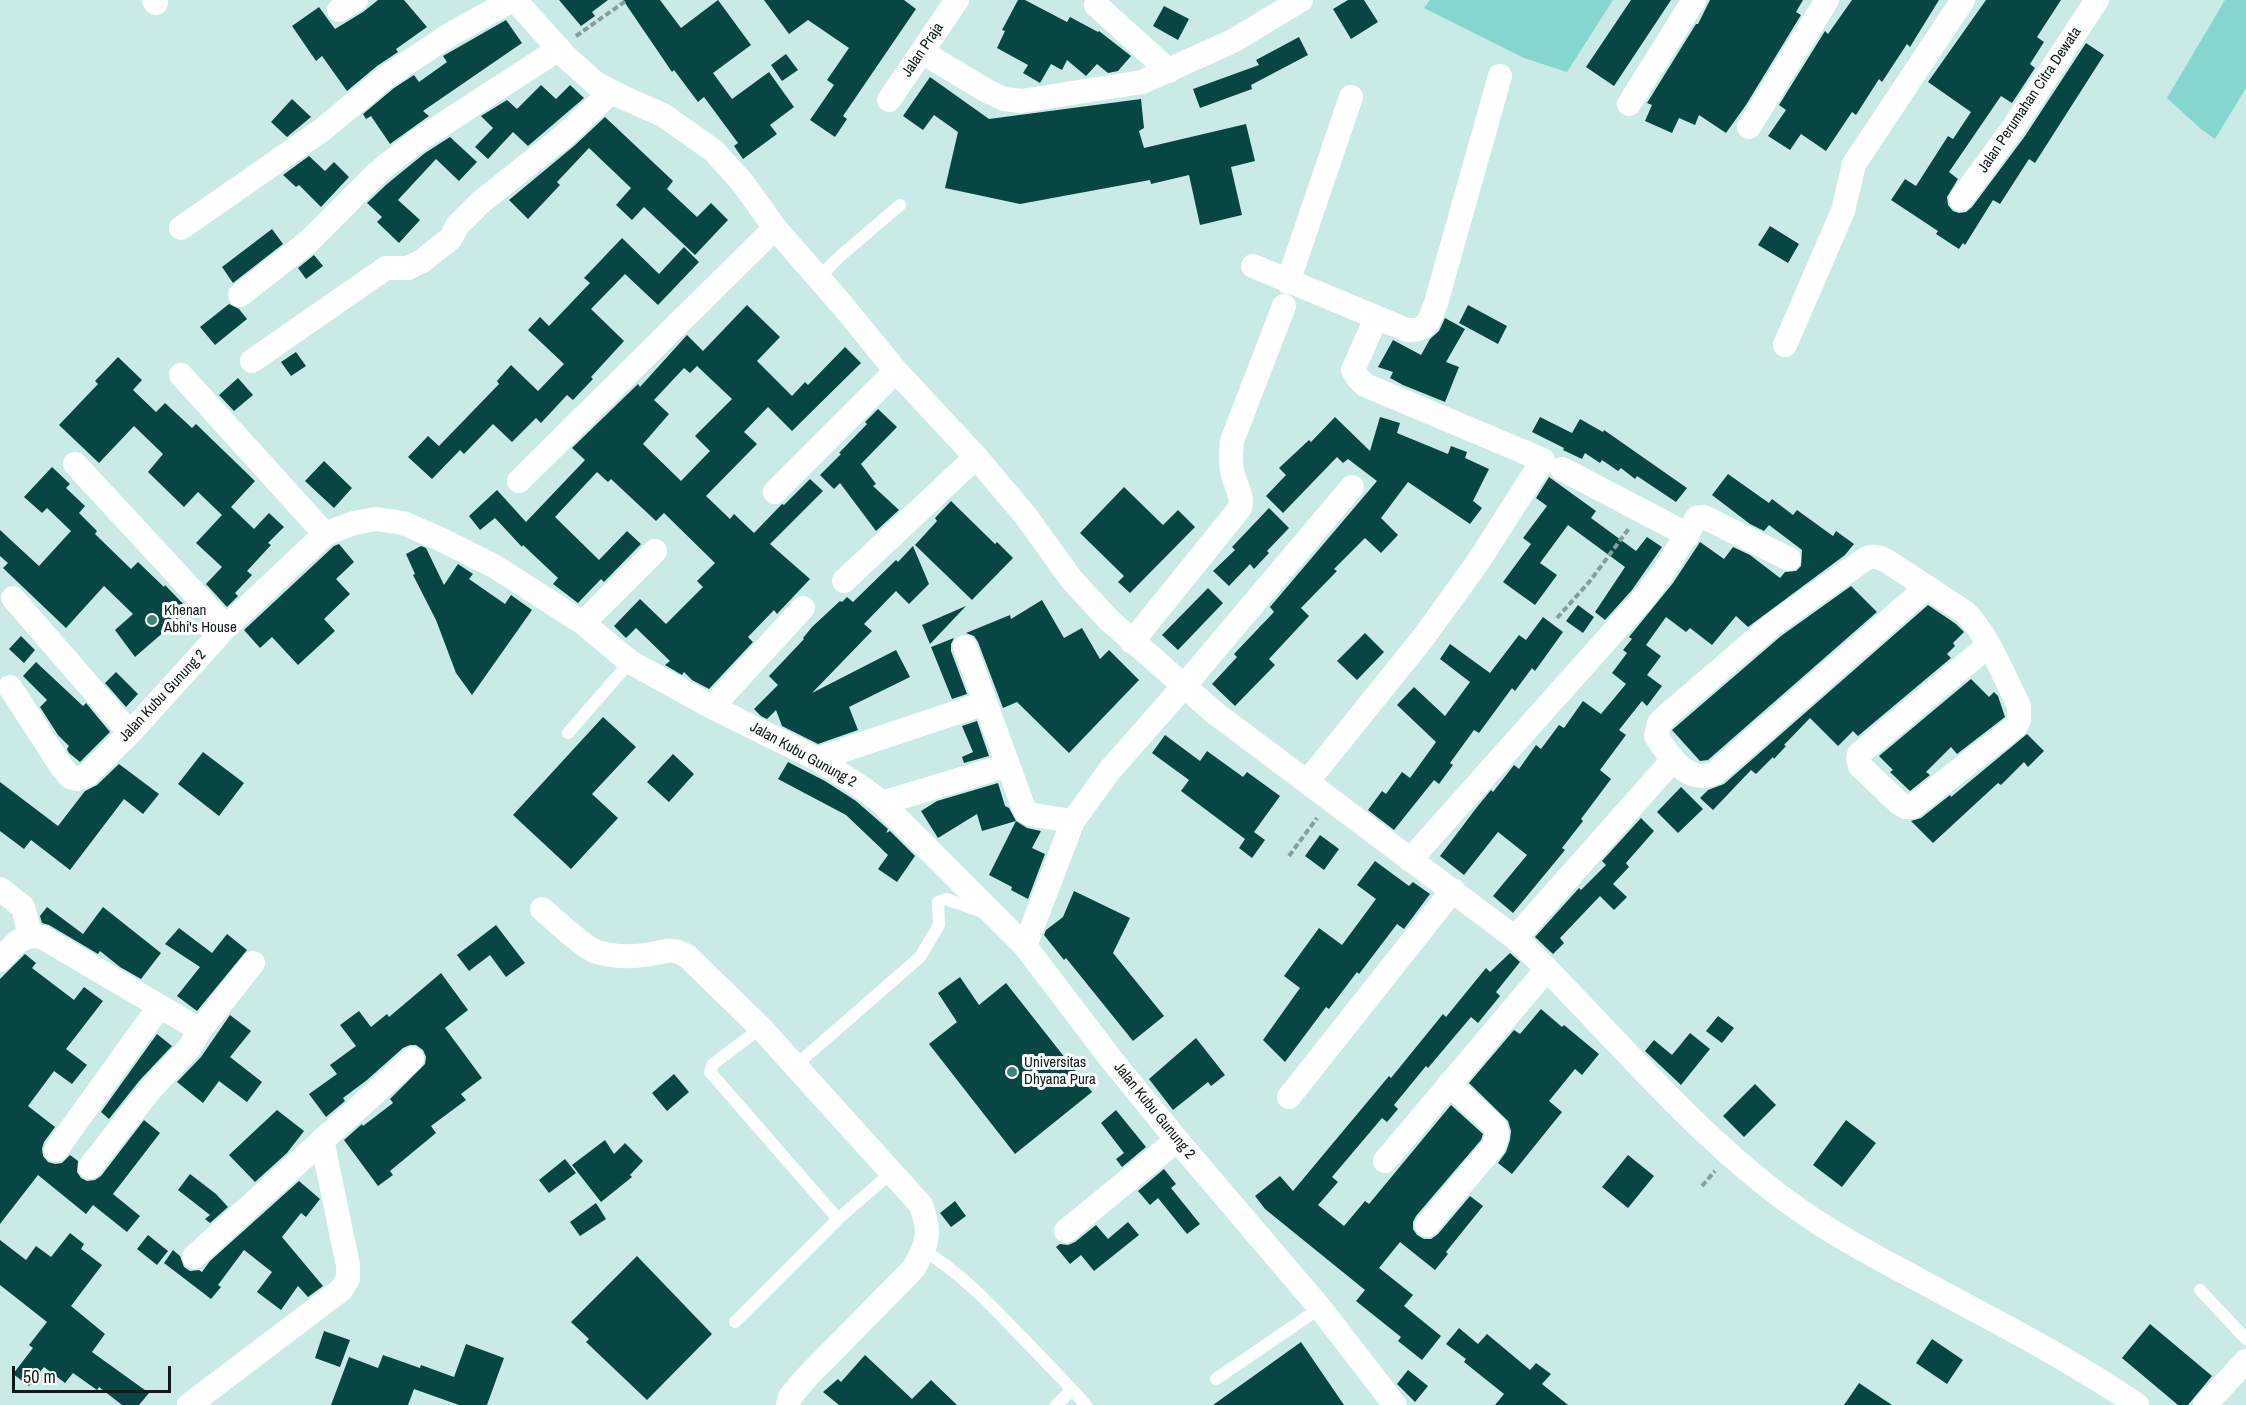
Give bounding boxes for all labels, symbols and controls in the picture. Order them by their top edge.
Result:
street label: Jalan Praja [898,19,948,81]
street label: Jalan Perumahan Citra Dewata [1975,24,2085,176]
place label: Khenan Abhi's House [164,602,237,637]
marker: Khenan Abhi's House [145,613,159,627]
street label: Jalan Kubu Gunung 2 [116,646,210,746]
street label: Jalan Kubu Gunung 2 [747,718,859,792]
place label: Universitas Dhyana Pura [1024,1054,1096,1089]
street label: Jalan Kubu Gunung 2 [1110,1059,1198,1163]
marker: Universitas Dhyana Pura [1005,1065,1019,1079]
scale bar [15,1354,174,1392]
text: 50 m [23,1364,56,1389]

